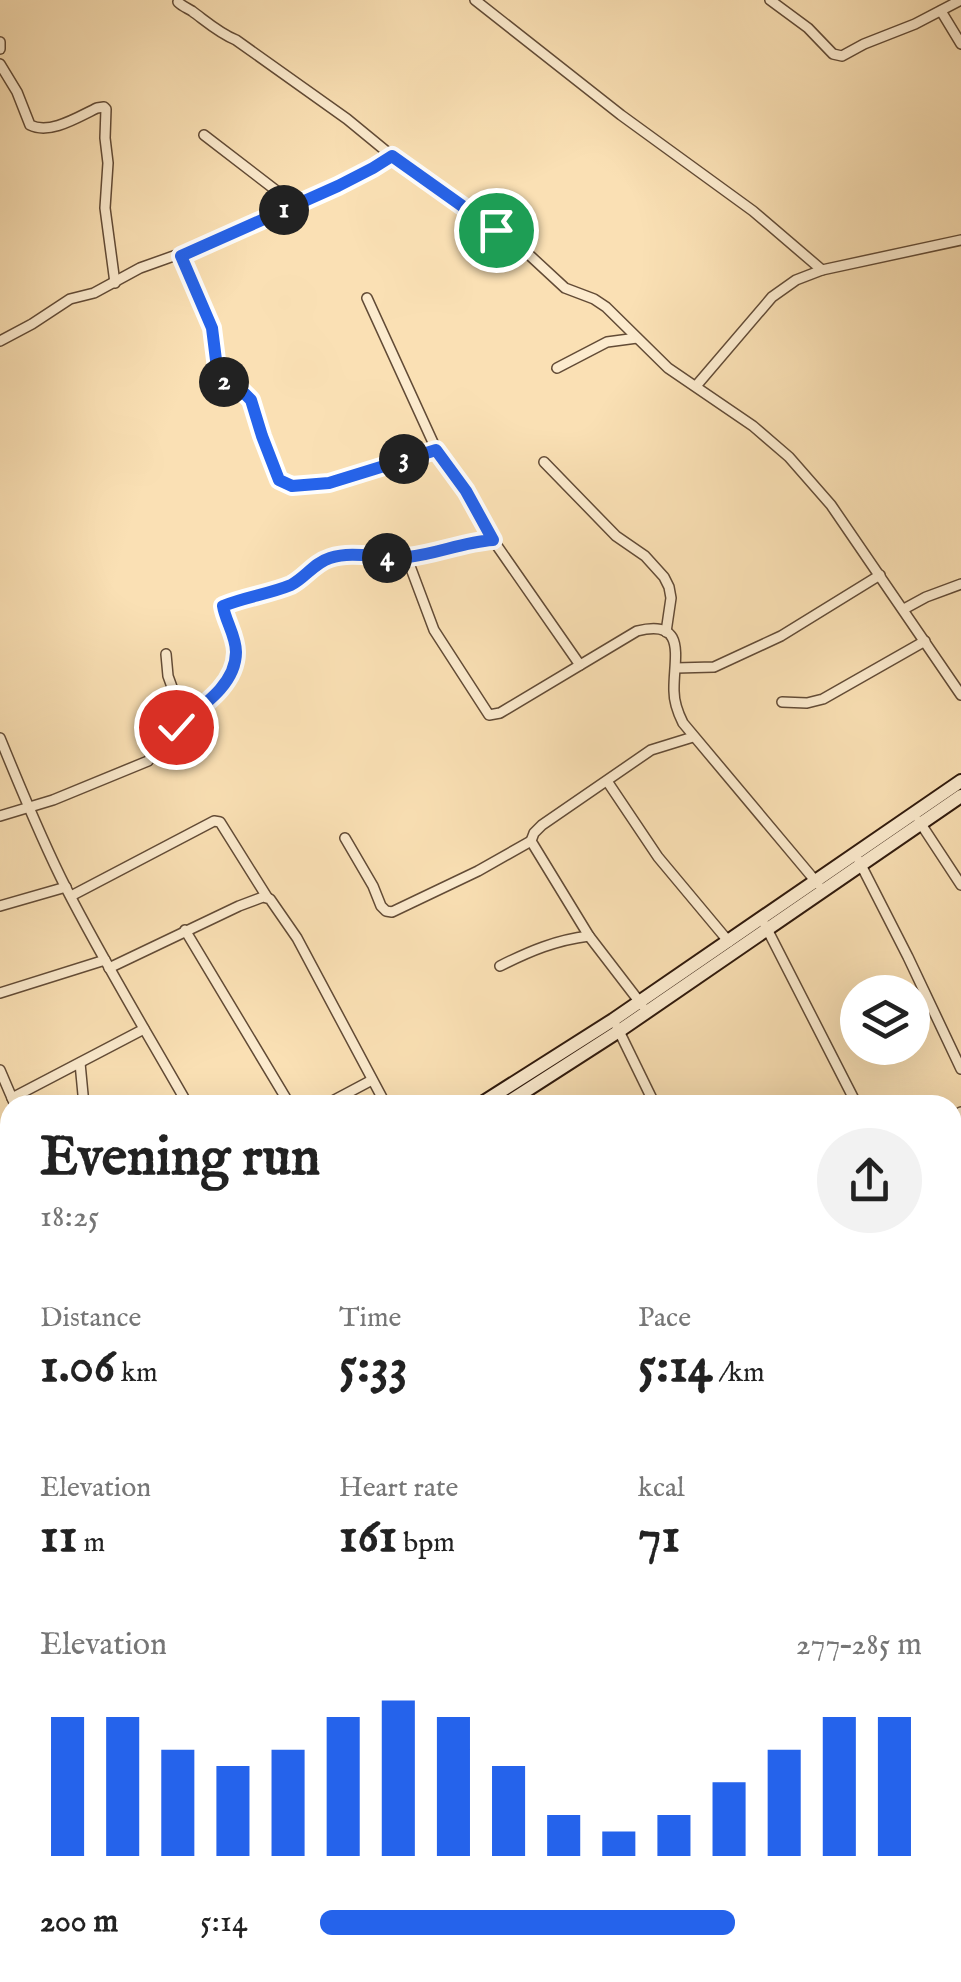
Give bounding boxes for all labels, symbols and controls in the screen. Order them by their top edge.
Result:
pin: 1 [259,185,309,235]
pin [454,188,539,273]
text: 1 [279,192,289,227]
icon: arrive [469,203,524,258]
pin: 2 [199,357,249,407]
text: 2 [217,364,231,399]
pin: 3 [379,434,429,484]
text: 3 [399,441,409,476]
pin: 4 [362,533,412,583]
text: 4 [380,540,394,575]
pin [134,685,219,770]
icon: check [149,700,204,755]
map controls [840,975,930,1065]
button: layers [840,975,930,1065]
text: Evening run [40,1124,320,1194]
button: share [817,1128,922,1233]
text: 18:25 [40,1197,99,1238]
text: Distance [40,1301,141,1336]
text: Time [339,1301,401,1336]
text: Pace [638,1301,691,1336]
text: 1.06 [40,1336,115,1399]
text: 5:33 [339,1336,408,1399]
text: 5:14 [638,1336,712,1399]
text: km [115,1356,158,1391]
text: /km [712,1356,765,1391]
text: Elevation [40,1471,151,1506]
text: Heart rate [339,1471,458,1506]
text: kcal [638,1471,685,1506]
text: 11 [40,1506,77,1569]
text: 161 [339,1506,397,1569]
text: 71 [638,1506,680,1569]
text: m [77,1526,105,1561]
text: bpm [397,1526,455,1561]
text: Elevation [40,1625,167,1666]
text: 277–285 m [796,1625,922,1666]
text: 200 m [40,1902,118,1943]
text: 5:14 [200,1902,248,1943]

